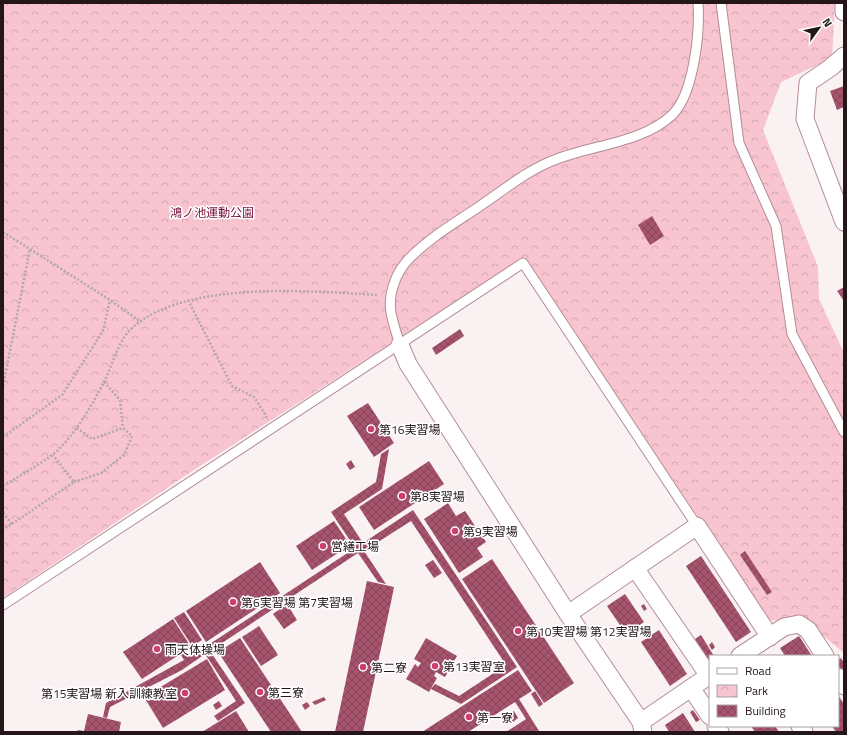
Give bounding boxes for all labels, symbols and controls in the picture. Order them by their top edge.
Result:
north arrow [799,8,839,48]
text: N [819,15,836,30]
park label: 鴻ノ池運動公園 [170,203,254,222]
place label: 第16実習場 [379,420,440,439]
marker: 第16実習場 [366,424,376,434]
place label: 第8実習場 [410,487,465,506]
marker: 第8実習場 [397,491,407,501]
place label: 第9実習場 [463,522,518,541]
marker: 第9実習場 [450,526,460,536]
place label: 営繕工場 [331,537,379,556]
marker: 営繕工場 [318,541,328,551]
place label: 第6実習場 第7実習場 [241,593,353,612]
marker: 第6実習場 第7実習場 [228,597,238,607]
place label: 第10実習場 第12実習場 [526,622,652,641]
marker: 第10実習場 第12実習場 [513,626,523,636]
place label: 雨天体操場 [165,640,225,659]
marker: 雨天体操場 [152,644,162,654]
legend [709,655,839,727]
place label: 第13実習室 [443,657,504,676]
place label: 第二寮 [371,658,407,677]
marker: 第13実習室 [430,661,440,671]
text: Road [745,661,771,680]
marker: 第二寮 [358,662,368,672]
text: Park [745,681,768,700]
place label: 第三寮 [268,683,304,702]
place label: 第15実習場 新入訓練教室 [41,684,177,703]
marker: 第三寮 [255,687,265,697]
marker: 第15実習場 新入訓練教室 [180,688,190,698]
text: Building [745,701,786,720]
place label: 第一寮 [477,708,513,727]
marker: 第一寮 [464,712,474,722]

